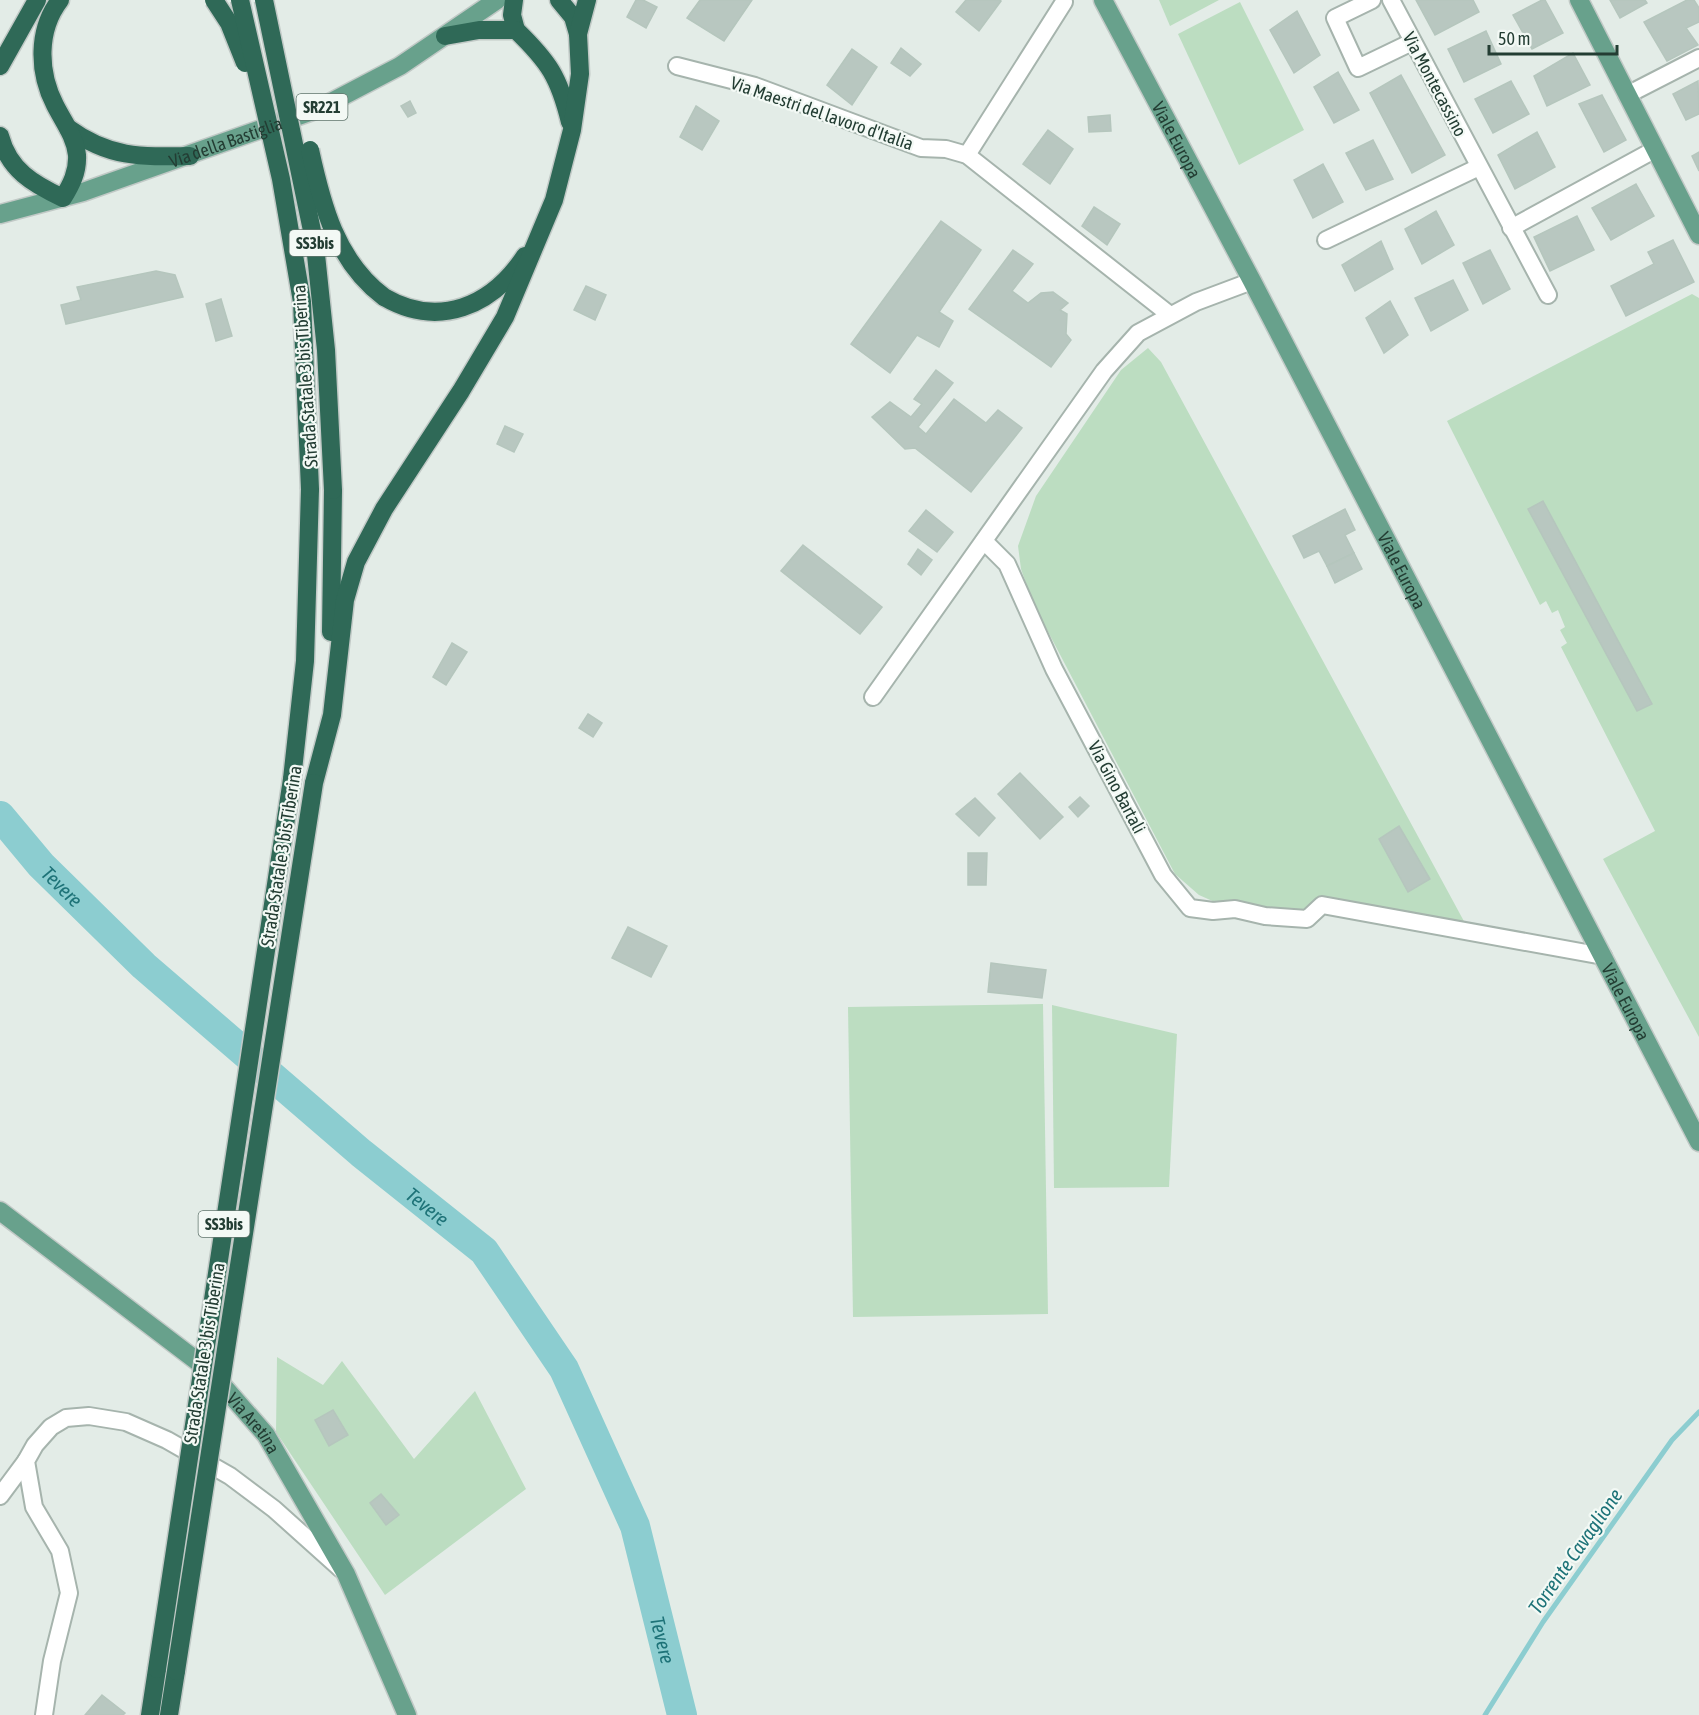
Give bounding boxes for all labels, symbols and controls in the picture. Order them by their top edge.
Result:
scale bar [1489,18,1616,56]
street label: Via Montecassino [1399,28,1471,140]
text: 50 m [1498,28,1530,49]
street label: Via Maestri del lavoro d'Italia [728,72,916,154]
road number: SR221 [296,94,348,120]
street label: Viale Europa [1148,98,1206,181]
street label: Via della Bastiglia [166,112,285,171]
road number: SS3bis [290,230,340,256]
street label: Strada Statale 3 bis Tiberina [288,284,322,468]
street label: Viale Europa [1374,528,1431,612]
street label: Via Gino Bartali [1084,737,1150,837]
street label: Strada Statale 3 bis Tiberina [256,764,306,948]
water label: Tevere [37,861,88,911]
street label: Viale Europa [1598,960,1655,1044]
water label: Tevere [402,1182,454,1230]
road number: SS3bis [198,1211,250,1237]
street label: Strada Statale 3 bis Tiberina [179,1261,229,1445]
street label: Via Aretina [223,1388,285,1457]
water label: Torrente Cavaglione [1523,1484,1627,1618]
water label: Tevere [646,1614,680,1666]

